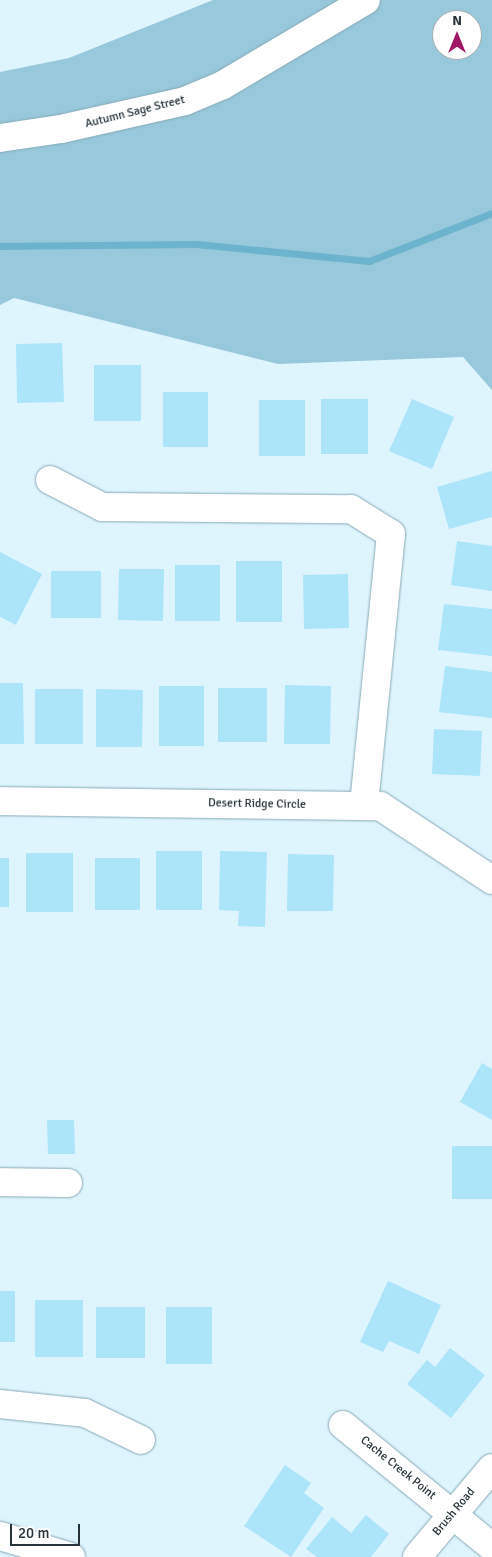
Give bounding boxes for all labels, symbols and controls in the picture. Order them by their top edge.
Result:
north arrow [432,10,482,60]
text: N [452,12,462,29]
street label: Autumn Sage Street [84,93,186,131]
street label: Desert Ridge Circle [208,796,306,812]
street label: Cache Creek Point [357,1433,439,1503]
street label: Brush Road [430,1485,478,1539]
scale bar [12,1514,82,1546]
text: 20 m [18,1524,49,1542]

